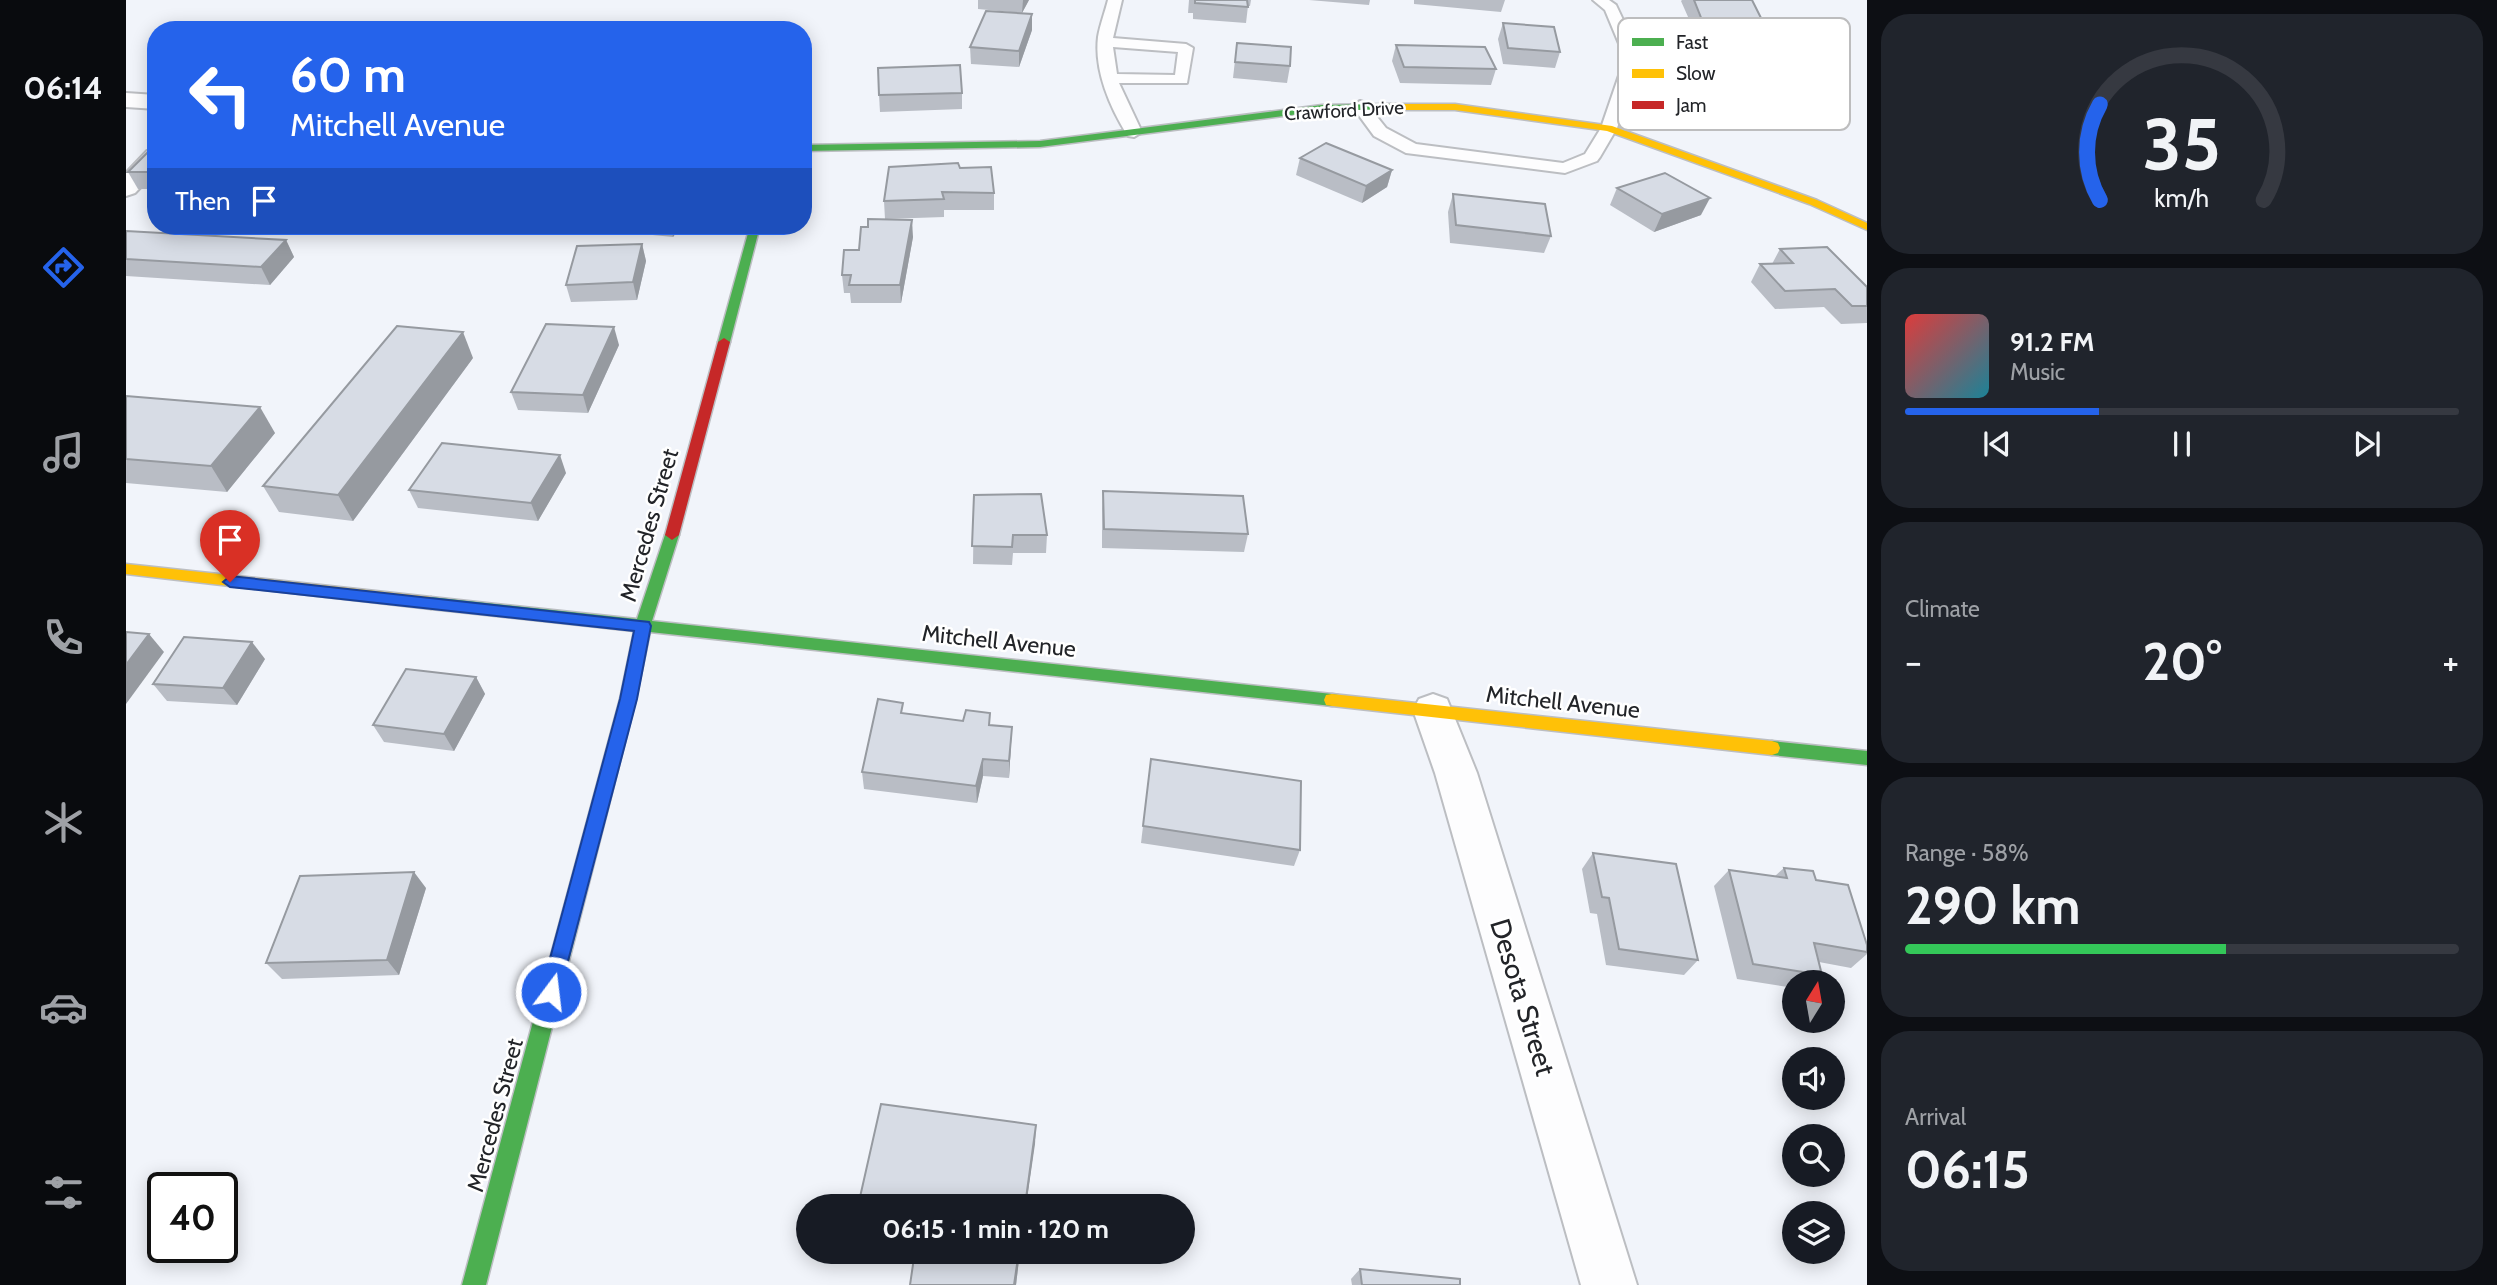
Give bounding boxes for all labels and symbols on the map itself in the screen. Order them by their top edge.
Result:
legend [1618,18,1850,130]
text: Fast [1676,31,1709,54]
text: Slow [1676,62,1716,85]
text: Jam [1675,94,1706,117]
street label: Crawford Drive [1284,96,1405,125]
street label: Mercedes Street [614,445,684,605]
pin [200,510,260,582]
street label: Mitchell Avenue [921,619,1078,663]
street label: Mitchell Avenue [1485,680,1642,724]
street label: Desota Street [1483,914,1563,1080]
position arrow [514,955,588,1029]
north arrow [1782,970,1844,1032]
street label: Mercedes Street [461,1035,529,1195]
speed limit sign: 40 [147,1172,238,1263]

